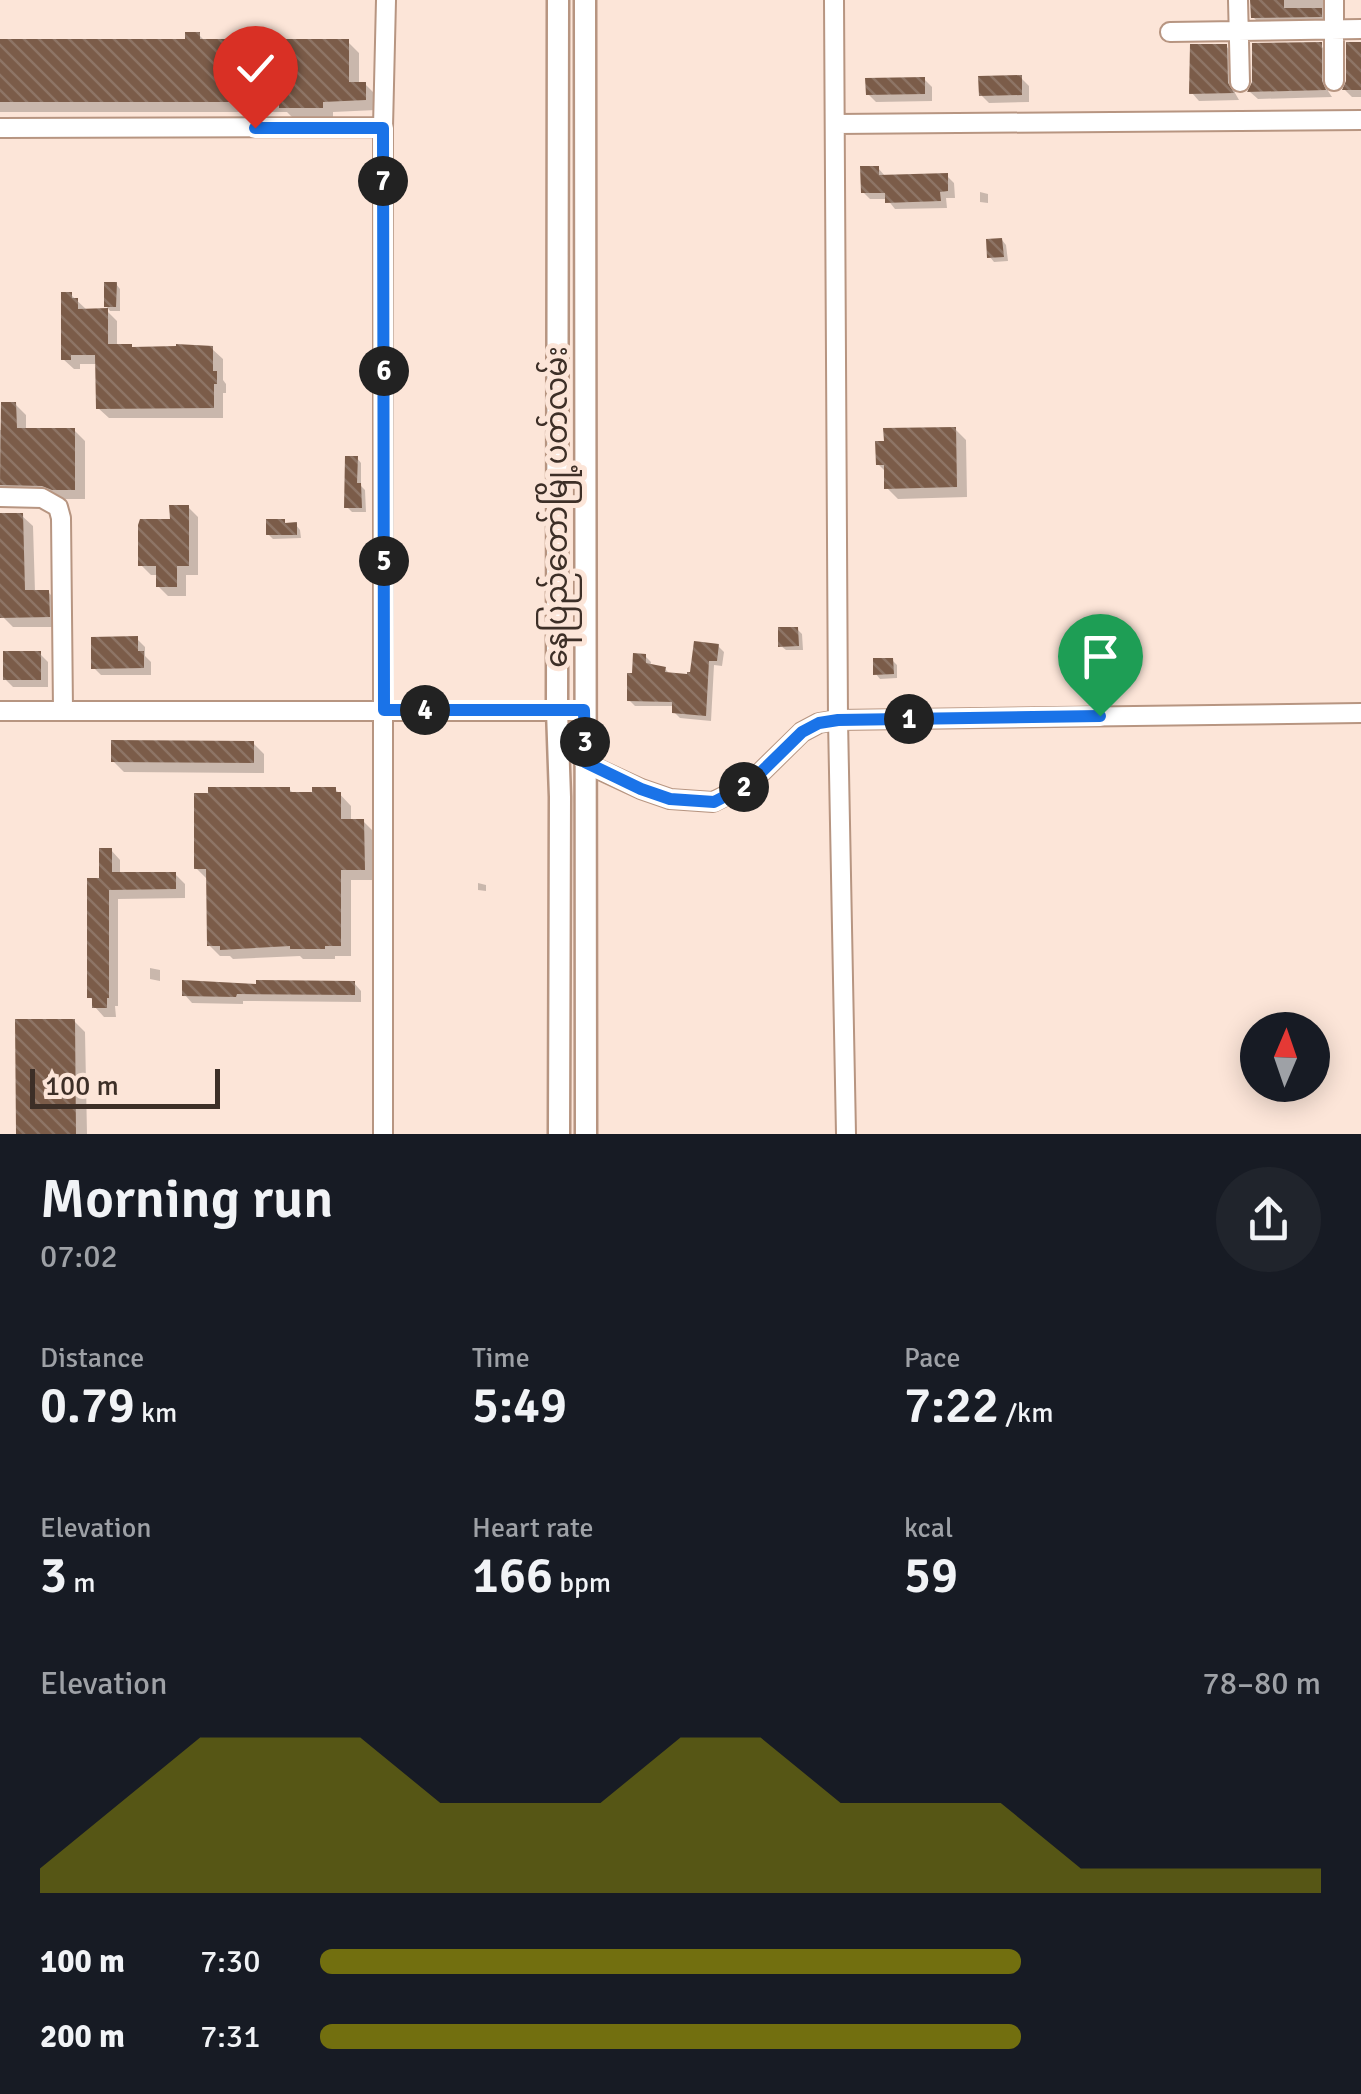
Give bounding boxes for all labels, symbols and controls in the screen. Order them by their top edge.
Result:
pin [213,26,298,129]
icon: check [228,41,283,96]
pin: 7 [358,156,408,206]
text: 7 [375,164,391,198]
pin: 6 [359,346,409,396]
street label: နေပြည်တော်မြို့ပတ်လမ်း [535,346,582,668]
text: 6 [376,354,392,388]
pin: 5 [359,536,409,586]
text: 5 [376,544,392,578]
pin [1058,614,1143,717]
icon: arrive [1073,629,1128,684]
pin: 4 [400,685,450,735]
text: 4 [417,693,433,727]
pin: 1 [884,694,934,744]
text: 1 [901,702,917,736]
pin: 3 [560,717,610,767]
text: 3 [577,725,593,759]
pin: 2 [719,762,769,812]
text: 2 [736,770,752,804]
north arrow [1240,1012,1330,1102]
map controls [1240,1012,1330,1102]
scale bar [30,1064,220,1108]
text: 100 m [45,1069,119,1103]
text: Morning run [40,1165,333,1233]
button: share [1216,1167,1321,1272]
text: 07:02 [40,1237,118,1276]
text: Distance [40,1341,144,1375]
text: Time [472,1341,530,1375]
text: Pace [904,1341,960,1375]
text: 0.79 [40,1375,135,1437]
text: 5:49 [472,1375,567,1437]
text: 7:22 [904,1375,999,1437]
text: km [135,1396,177,1430]
text: /km [999,1396,1053,1430]
text: Elevation [40,1511,152,1545]
text: Heart rate [472,1511,594,1545]
text: kcal [904,1511,953,1545]
text: 3 [40,1545,67,1607]
text: 166 [472,1545,553,1607]
text: 59 [904,1545,958,1607]
text: m [67,1566,96,1600]
text: bpm [553,1566,611,1600]
text: Elevation [40,1664,167,1703]
text: 78–80 m [1202,1664,1321,1703]
text: 100 m [40,1942,125,1981]
text: 7:30 [200,1942,260,1981]
text: 200 m [40,2017,125,2056]
text: 7:31 [200,2017,260,2056]

